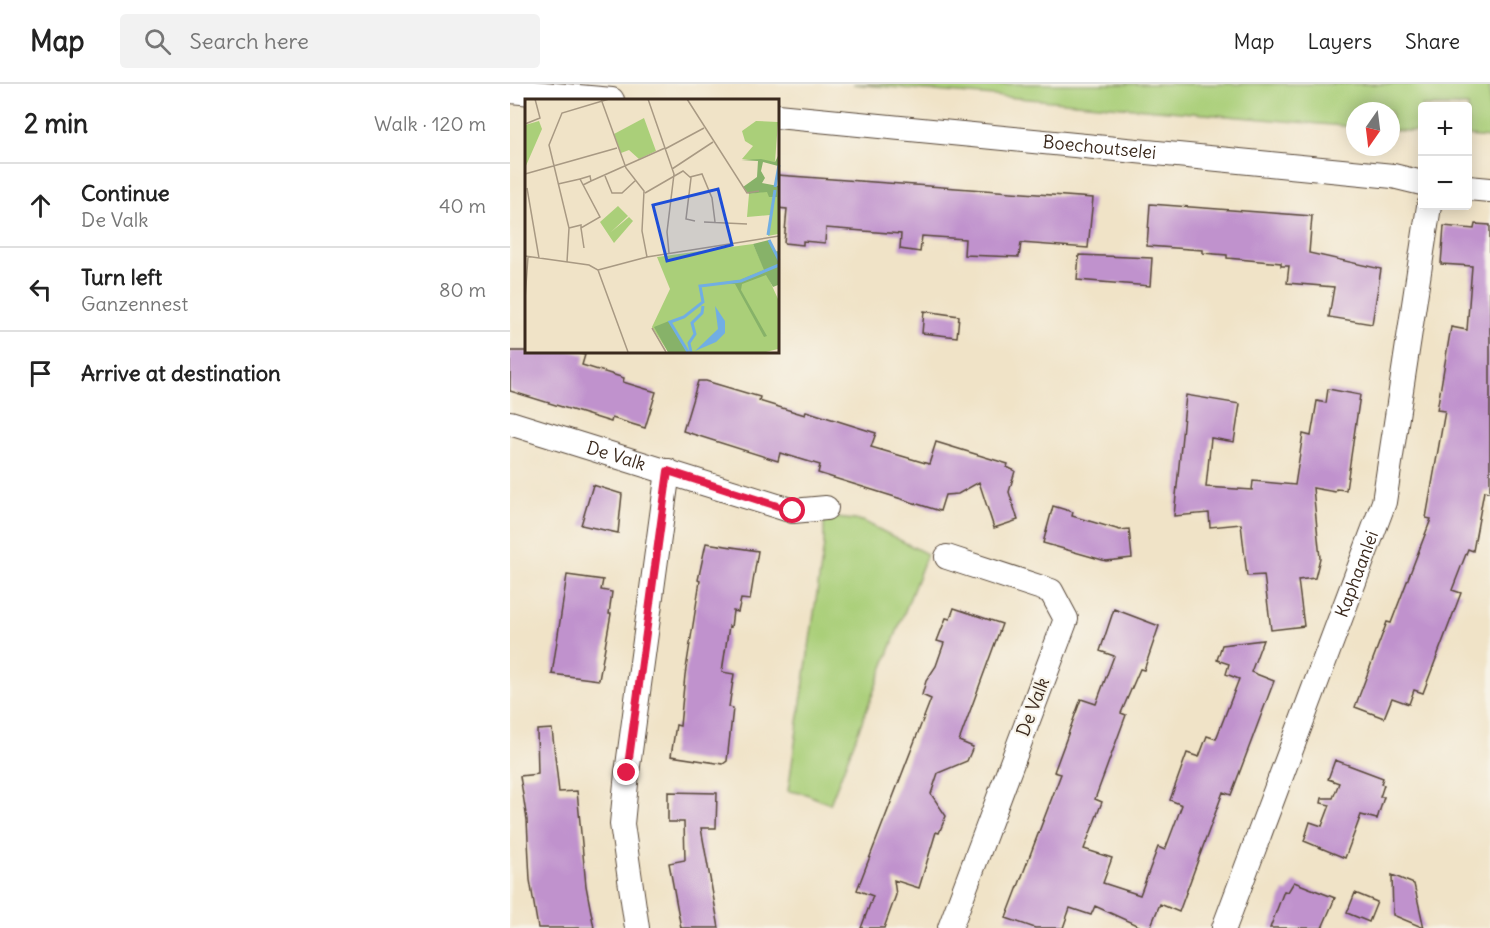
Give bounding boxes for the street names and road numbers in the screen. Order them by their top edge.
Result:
street label: Boechoutselei [1042,130,1157,164]
street label: De Valk [584,435,649,475]
street label: Kaphaanlei [1330,527,1383,620]
street label: De Valk [1011,674,1054,739]

